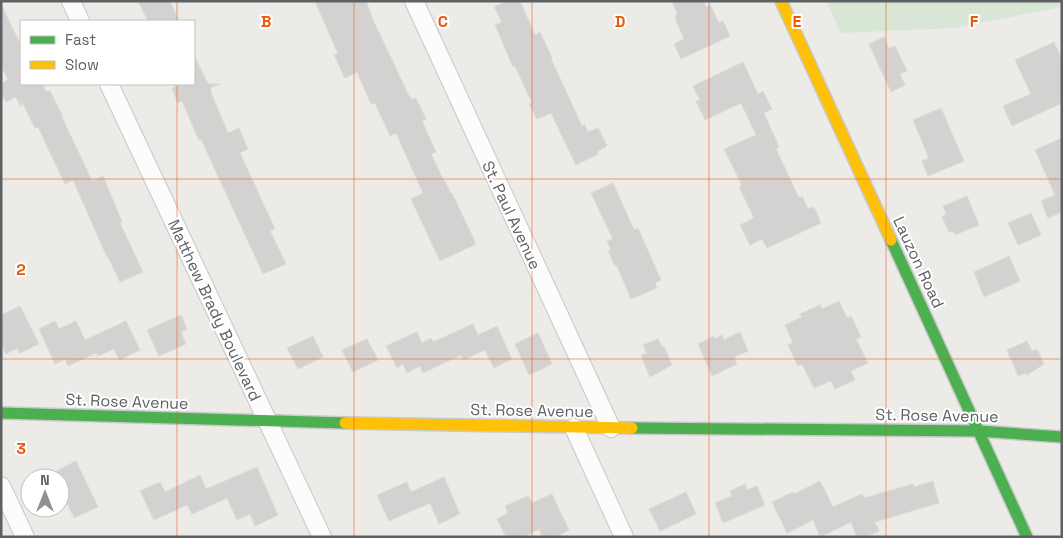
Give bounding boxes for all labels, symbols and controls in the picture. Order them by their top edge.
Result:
text: B [261,11,271,32]
text: C [438,11,448,32]
text: D [615,11,625,32]
text: E [793,11,802,32]
text: F [970,11,979,32]
legend [20,20,195,85]
text: Fast [65,30,96,49]
text: Slow [65,55,99,74]
street label: St. Paul Avenue [477,158,546,273]
street label: Lauzon Road [888,213,949,311]
street label: Matthew Brady Boulevard [163,216,266,404]
text: 2 [16,259,26,280]
street label: St. Rose Avenue [65,389,189,414]
street label: St. Rose Avenue [470,399,594,422]
street label: St. Rose Avenue [875,404,999,427]
text: 3 [16,438,26,459]
north arrow [20,468,70,518]
text: N [40,471,50,489]

